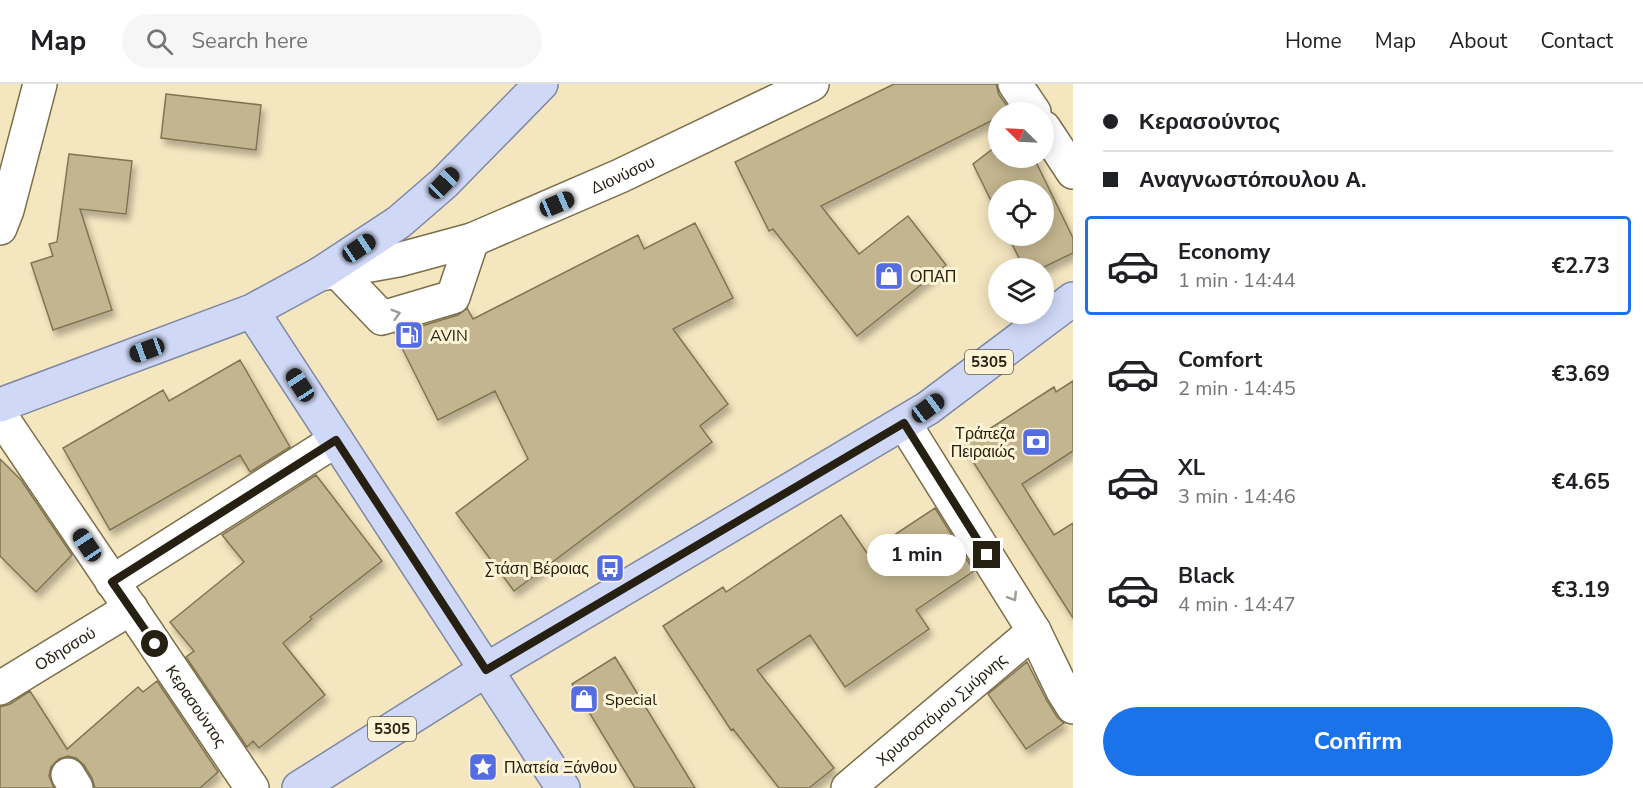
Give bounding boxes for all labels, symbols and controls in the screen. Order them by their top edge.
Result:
search box [122,14,542,68]
text: Map [30,22,86,60]
icon: search [143,25,176,58]
text: Search here [191,26,308,56]
text: Home [1285,27,1342,55]
text: Map [1375,27,1416,55]
text: About [1449,27,1507,55]
text: Contact [1540,27,1613,55]
north arrow [988,102,1054,168]
map controls [988,102,1054,324]
text: Κερασούντος [1139,107,1280,137]
street label: Διονύσου [587,151,659,199]
car [425,164,463,202]
text: Αναγνωστόπουλου Α. [1139,165,1367,195]
button: locate [988,180,1054,246]
car [537,189,577,219]
car [339,230,379,266]
text: Economy [1178,237,1270,267]
icon: car [1106,239,1160,293]
text: €2.73 [1552,251,1610,281]
button: layers [988,258,1054,324]
shop icon: ΟΠΑΠ [873,260,905,292]
place label: ΟΠΑΠ [910,266,956,288]
text: 1 min · 14:44 [1178,267,1296,294]
one-way arrow [390,309,401,321]
fuel station icon: AVIN [393,319,425,351]
place label: AVIN [430,325,468,347]
car [127,335,167,365]
text: Comfort [1178,345,1262,375]
icon: car [1106,347,1160,401]
road number: 5305 [965,350,1013,374]
text: €3.69 [1552,359,1610,389]
car [283,365,317,405]
text: 2 min · 14:45 [1178,375,1296,402]
car [908,390,948,426]
place label: Τράπεζα Πειραιώς [951,423,1015,463]
bank icon: Τράπεζα Πειραιώς [1020,426,1052,458]
text: XL [1178,453,1205,483]
icon: car [1106,455,1160,509]
text: €4.65 [1552,467,1610,497]
text: 3 min · 14:46 [1178,483,1296,510]
car [69,525,105,565]
callout: 1 min [867,534,966,576]
text: 1 min [891,541,942,568]
route end [973,541,1000,568]
bus stop icon: Στάση Βέροιας [594,552,626,584]
place label: Στάση Βέροιας [485,558,589,580]
text: Black [1178,561,1234,591]
icon: car [1106,563,1160,617]
text: €3.19 [1552,575,1610,605]
one-way arrow [1005,591,1017,601]
text: 4 min · 14:47 [1178,591,1296,618]
street label: Οδησσού [31,622,100,676]
route start [141,630,168,657]
street label: Χρυσοστόμου Σμύρνης [872,649,1012,771]
street label: Κερασούντος [160,661,231,752]
shop icon: Special [568,683,600,715]
place label: Special [605,689,657,711]
button: Confirm [1103,707,1613,776]
road number: 5305 [368,717,416,741]
place icon: Πλατεία Ξάνθου [467,751,499,783]
place label: Πλατεία Ξάνθου [504,757,617,779]

